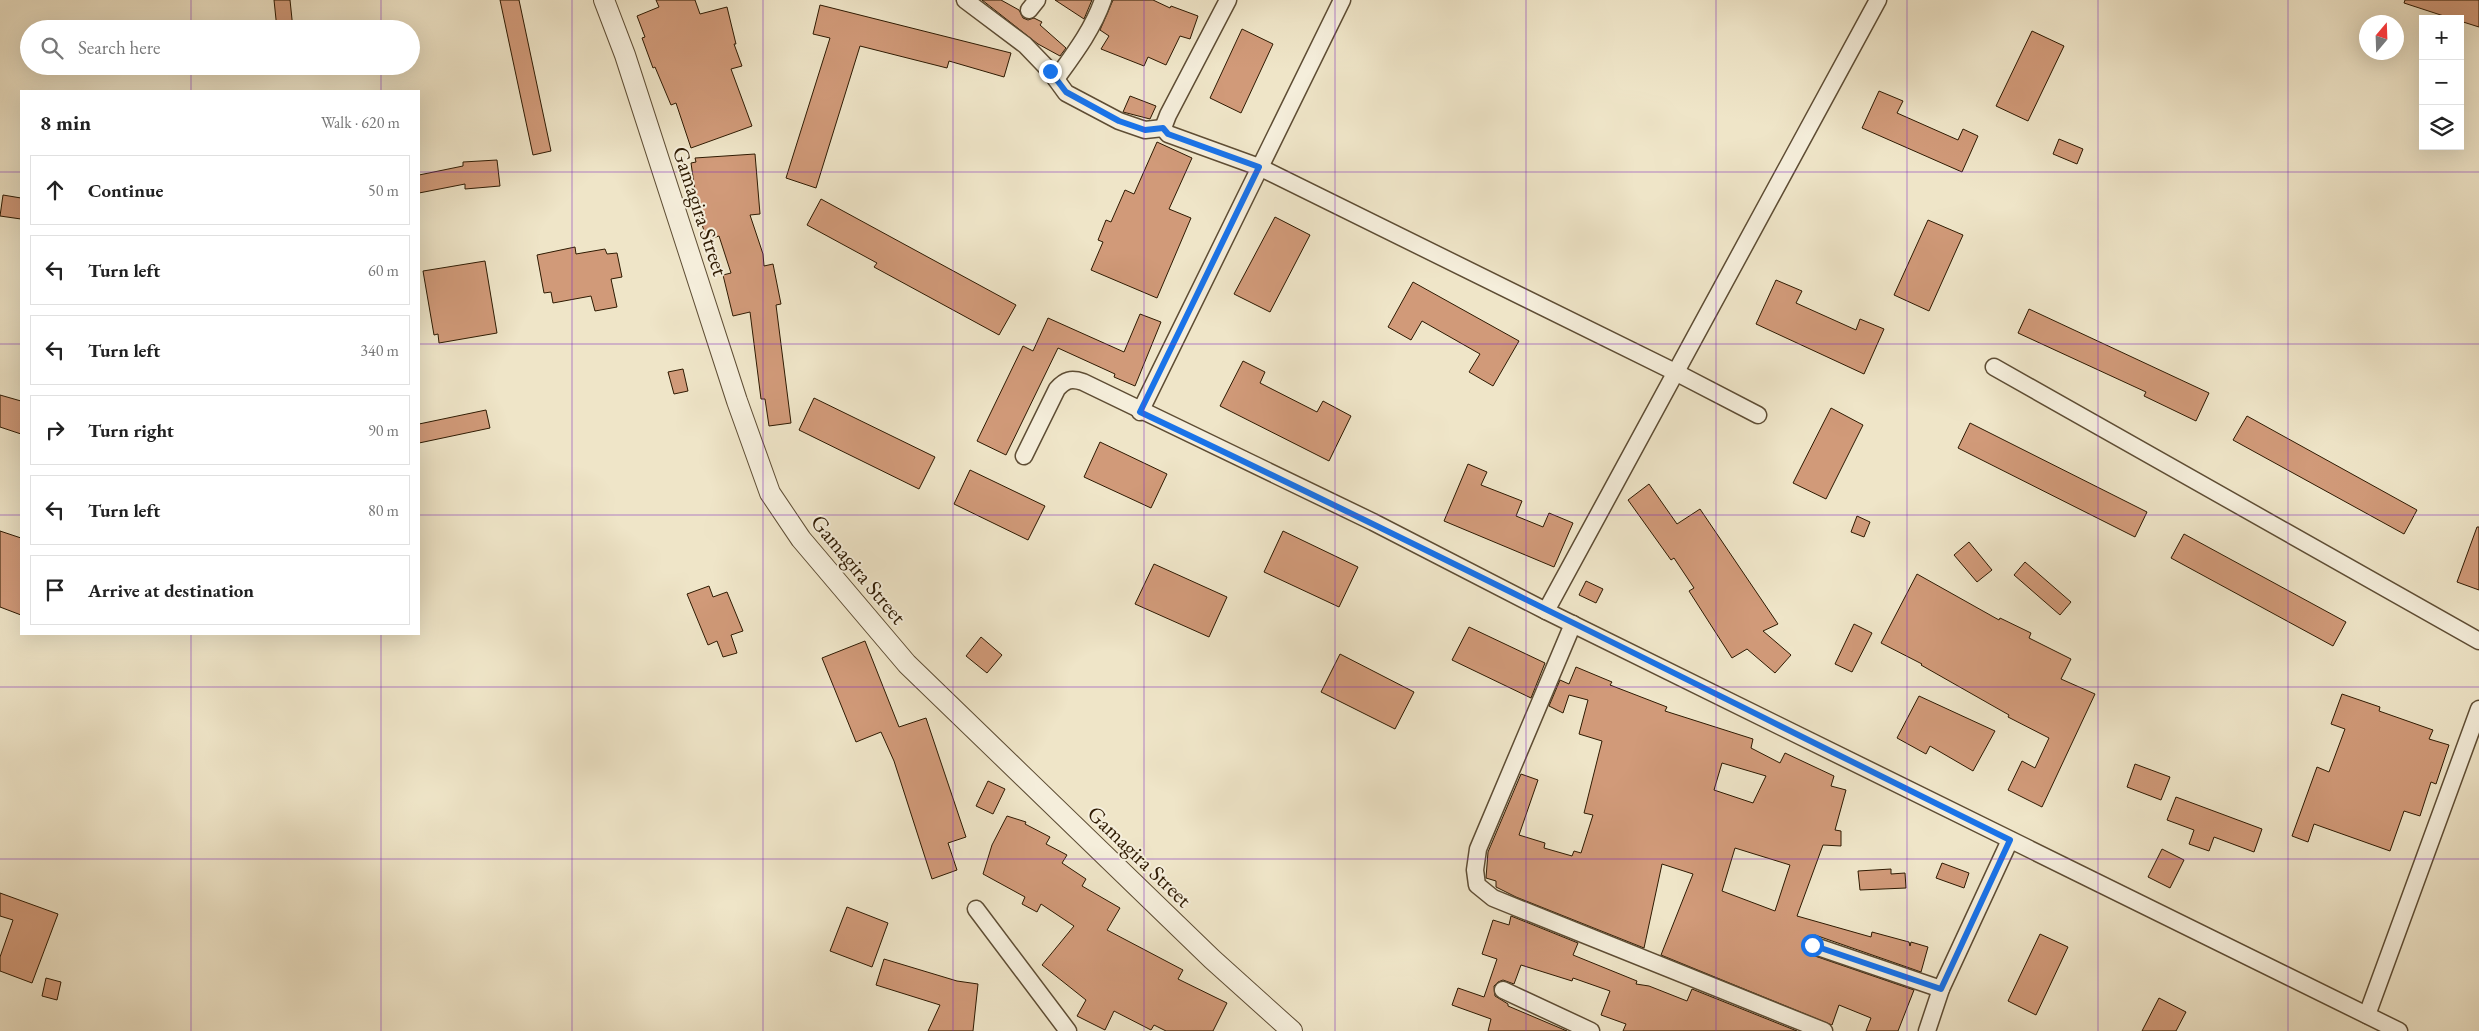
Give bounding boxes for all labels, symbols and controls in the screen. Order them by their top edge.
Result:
north arrow [2359,15,2404,60]
map controls [2419,15,2464,150]
button: + [2419,15,2464,60]
search box [20,20,420,75]
icon: search [38,34,66,62]
text: Search here [78,35,160,60]
route end [1039,60,1062,83]
button: − [2419,60,2464,105]
button: layers [2419,105,2464,150]
text: 8 min [40,109,91,136]
text: Walk · 620 m [321,112,400,133]
street label: Gamagira Street [666,143,735,280]
icon: ahead [41,176,69,204]
text: Continue [88,178,163,203]
text: 50 m [368,180,399,201]
icon: left [41,256,69,284]
text: Turn left [88,258,160,283]
text: 60 m [368,260,399,281]
icon: left [41,336,69,364]
text: Turn left [88,338,160,363]
text: 340 m [360,340,399,361]
icon: right [41,416,69,444]
text: Turn right [88,418,174,443]
text: 90 m [368,420,399,441]
icon: left [41,496,69,524]
text: Turn left [88,498,160,523]
text: 80 m [368,500,399,521]
street label: Gamagira Street [804,508,913,630]
icon: arrive [41,576,69,604]
text: Arrive at destination [88,578,254,603]
street label: Gamagira Street [1081,799,1198,914]
route start [1801,934,1824,957]

